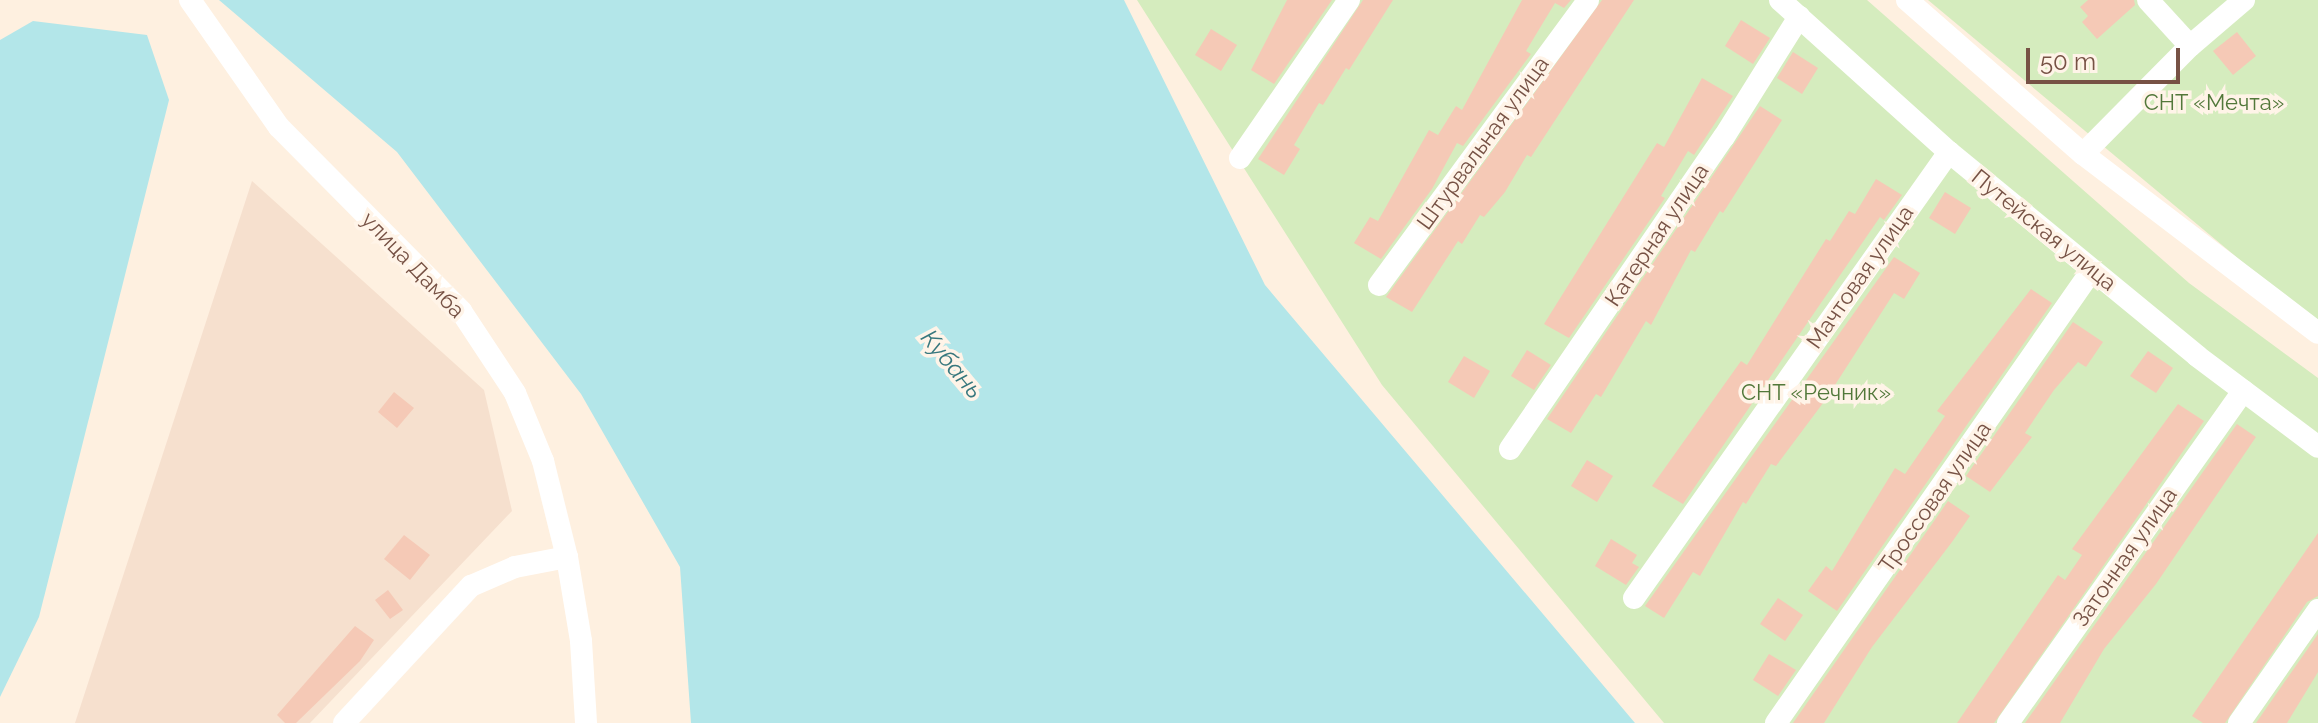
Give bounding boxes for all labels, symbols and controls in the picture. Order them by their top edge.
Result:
scale bar [2030,32,2184,82]
text: 50 m [2040,47,2096,76]
street label: Штурвальная улица [1411,51,1555,235]
park label: СНТ «Мечта» [2143,90,2285,116]
street label: Катерная улица [1599,158,1715,312]
street label: Путейская улица [1966,163,2122,297]
street label: Мачтовая улица [1801,200,1919,354]
street label: улица Дамба [356,207,470,323]
water label: Кубань [915,324,989,404]
park label: СНТ «Речник» [1741,380,1891,406]
street label: Троссовая улица [1873,416,1997,578]
street label: Затонная улица [2067,482,2183,632]

